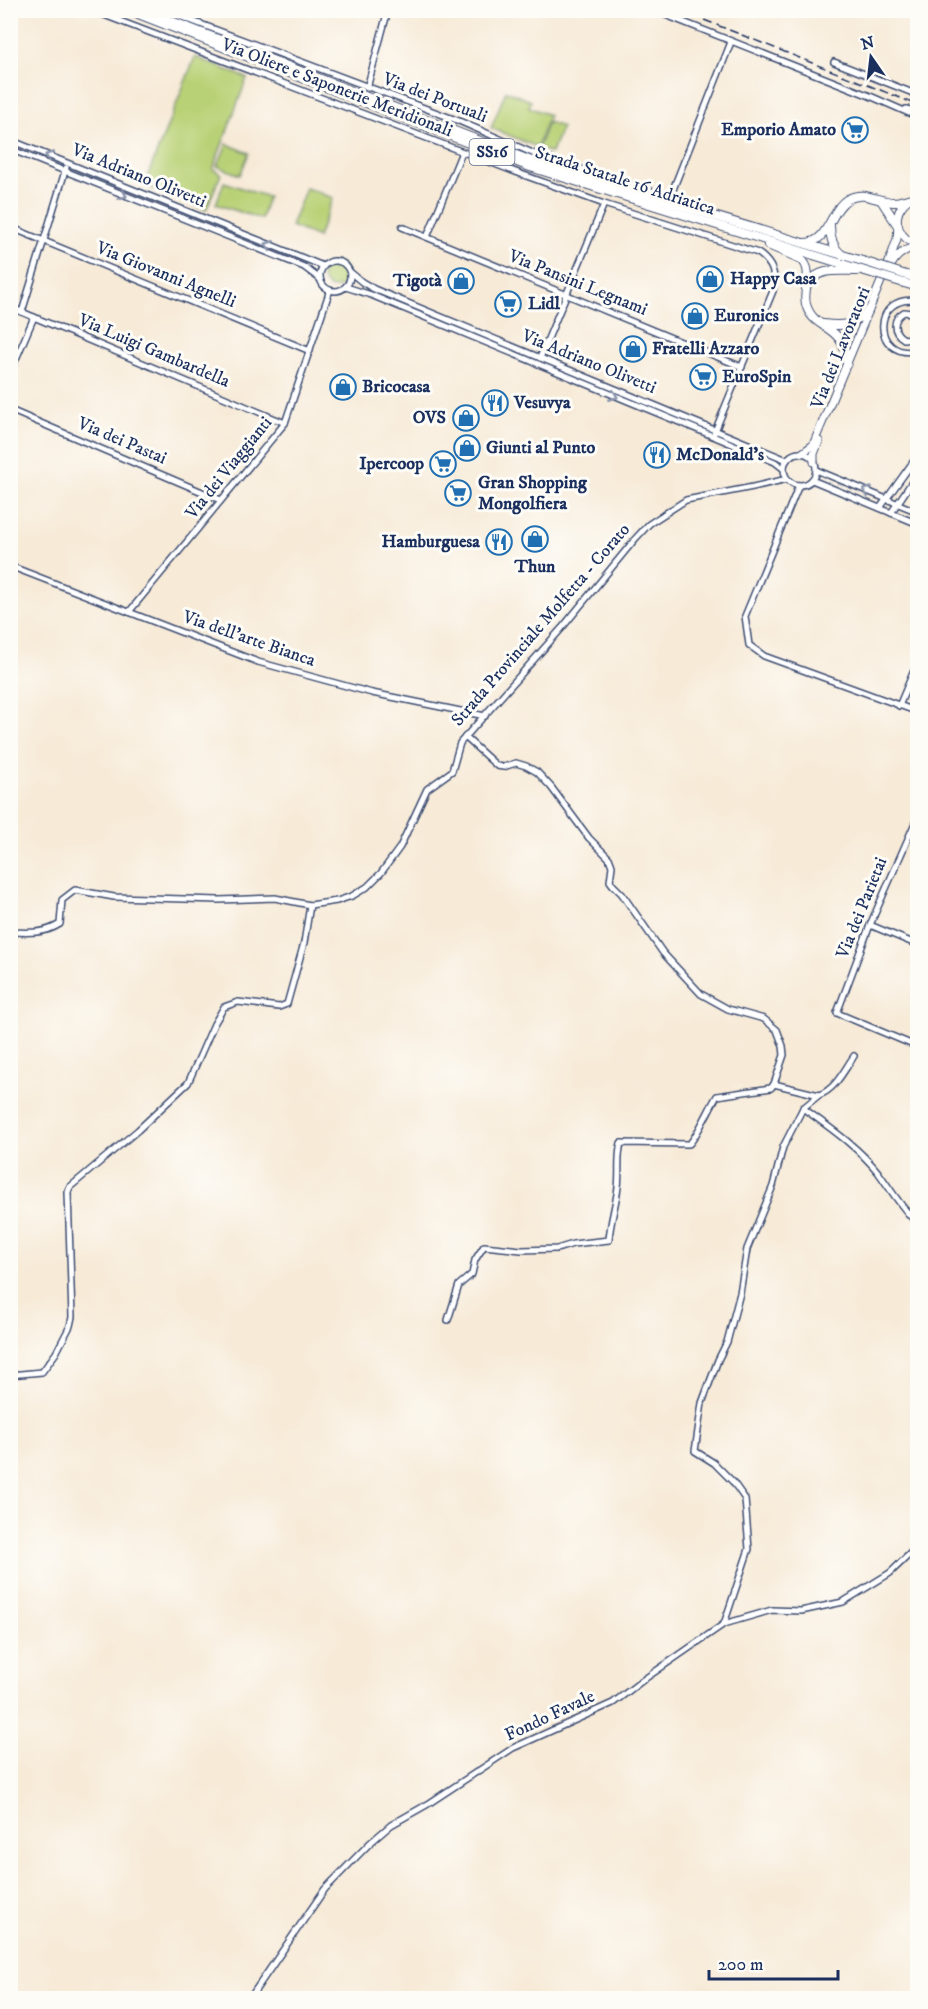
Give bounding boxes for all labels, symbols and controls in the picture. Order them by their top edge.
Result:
north arrow [841,27,901,87]
text: N [859,32,876,55]
street label: Via Oliere e Saponerie Meridionali [217,33,456,142]
street label: Via dei Portuali [379,68,490,128]
supermarket icon: Emporio Amato [840,115,870,145]
place label: Emporio Amato [721,119,836,141]
street label: Via Adriano Olivetti [68,139,209,213]
road number: SS16 [470,139,514,165]
street label: Strada Statale 16 Adriatica [532,141,718,221]
one-way arrow [44,151,55,163]
one-way arrow [117,187,128,200]
street label: Via Giovanni Agnelli [92,237,239,313]
one-way arrow [264,240,275,252]
street label: Via Pansini Legnami [504,245,651,321]
shop icon: Happy Casa [695,264,725,294]
shop icon: Tigotà [446,266,476,296]
place label: Happy Casa [730,268,817,290]
place label: Tigotà [392,270,442,292]
street label: Via dei Lavoratori [806,284,875,413]
supermarket icon: Lidl [493,289,523,319]
place label: Lidl [528,293,561,315]
shop icon: Euronics [680,301,710,331]
place label: Euronics [714,305,779,327]
street label: Via Luigi Gambardella [74,309,233,393]
street label: Via Adriano Olivetti [518,325,659,399]
shop icon: Fratelli Azzaro [618,334,648,364]
place label: Fratelli Azzaro [652,338,759,360]
supermarket icon: EuroSpin [688,362,718,392]
place label: EuroSpin [722,366,792,388]
shop icon: Bricocasa [328,372,358,402]
place label: Bricocasa [362,376,431,398]
restaurant icon: Vesuvya [480,388,510,418]
one-way arrow [608,389,619,401]
place label: Vesuvya [513,392,571,414]
shop icon: OVS [451,403,481,433]
place label: OVS [413,407,446,429]
street label: Via dei Pastai [73,412,170,470]
street label: Via dei Viaggianti [180,412,277,524]
shop icon: Giunti al Punto [452,433,482,463]
place label: Giunti al Punto [486,437,596,459]
restaurant icon: McDonald's [642,440,672,470]
place label: McDonald's [676,444,764,466]
supermarket icon: Ipercoop [428,449,458,479]
place label: Ipercoop [359,453,424,475]
place label: Gran Shopping Mongolfiera [478,472,588,515]
supermarket icon: Gran Shopping Mongolfiera [443,478,473,508]
one-way arrow [862,486,873,498]
street label: Strada Provinciale Molfetta - Corato [447,519,635,731]
shop icon: Thun [520,524,550,554]
restaurant icon: Hamburguesa [484,527,514,557]
place label: Hamburguesa [381,531,480,553]
place label: Thun [513,556,556,578]
street label: Via dell'arte Bianca [179,606,319,672]
street label: Via dei Parietai [831,854,892,963]
street label: Fondo Favale [502,1686,598,1746]
scale bar [709,1943,838,1981]
text: 200 m [718,1954,764,1976]

